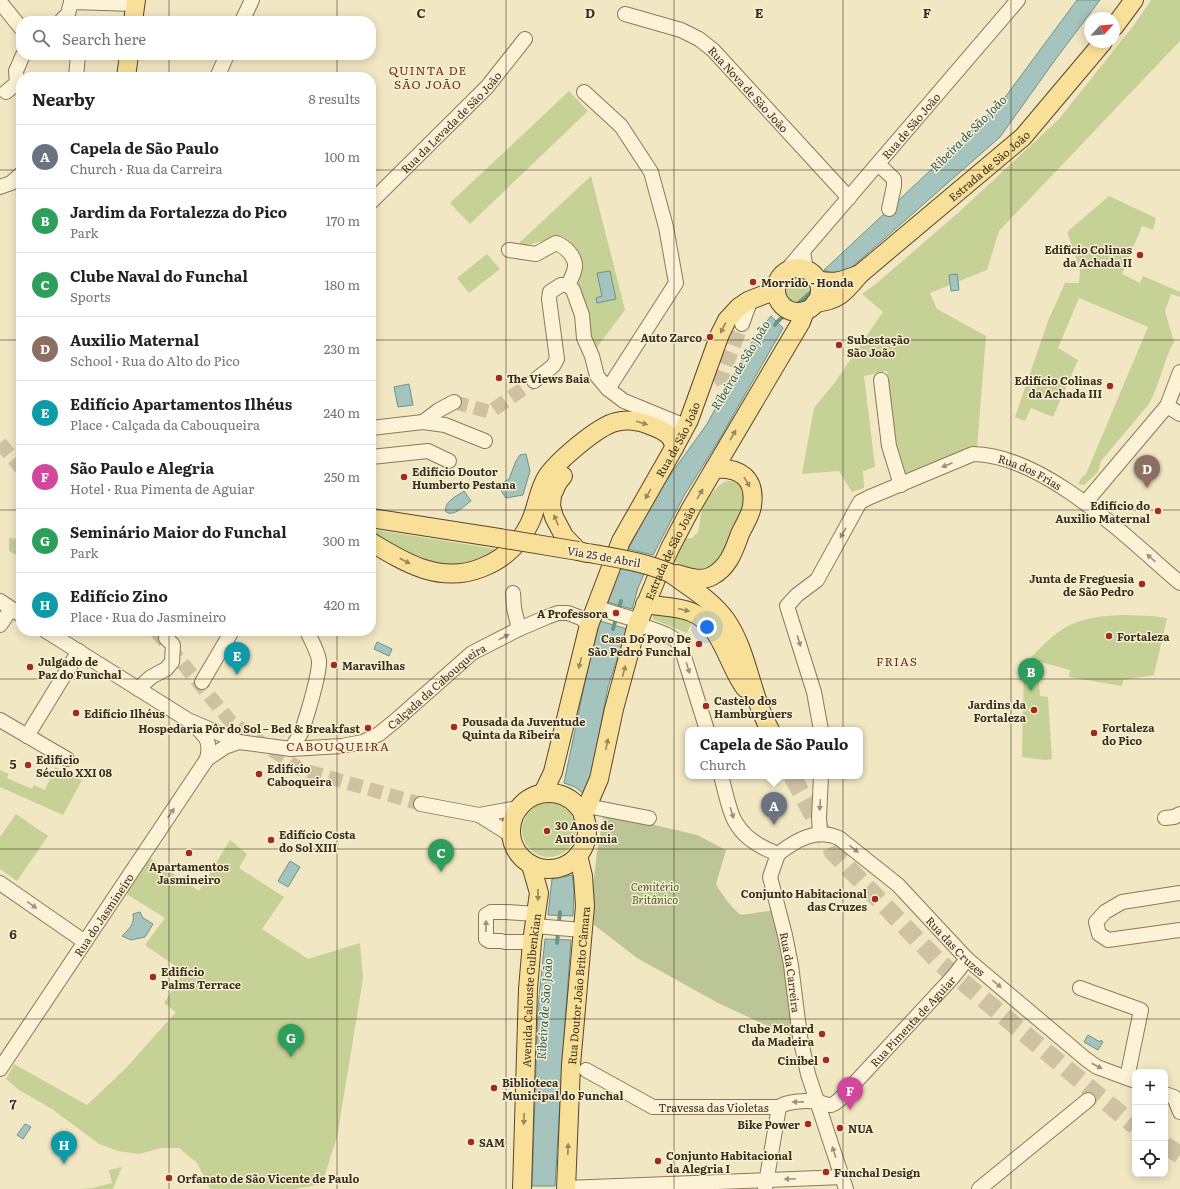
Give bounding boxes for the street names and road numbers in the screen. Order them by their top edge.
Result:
street label: Rua Nova de São João [705,42,793,136]
street label: Rua da Levada de São João [397,68,505,176]
street label: Rua de São João [878,89,944,162]
street label: Estrada de São João [945,127,1033,205]
street label: Rua de São João [651,399,703,480]
street label: Rua dos Frias [997,450,1065,493]
street label: Estrada de São João [640,503,699,602]
street label: Via 25 de Abril [566,542,642,570]
street label: Calçada da Cabouqueira [383,639,489,732]
street label: Rua do Jasmineiro [70,870,137,959]
street label: Rua Doutor João Brito Câmara [563,906,593,1065]
street label: Avenida Calouste Gulbenkian [518,912,544,1068]
street label: Rua das Cruzes [923,912,989,979]
street label: Rua da Carreira [777,930,805,1014]
street label: Rua Pimenta de Aguiar [866,971,959,1070]
street label: Travessa das Violetas [658,1099,769,1115]

